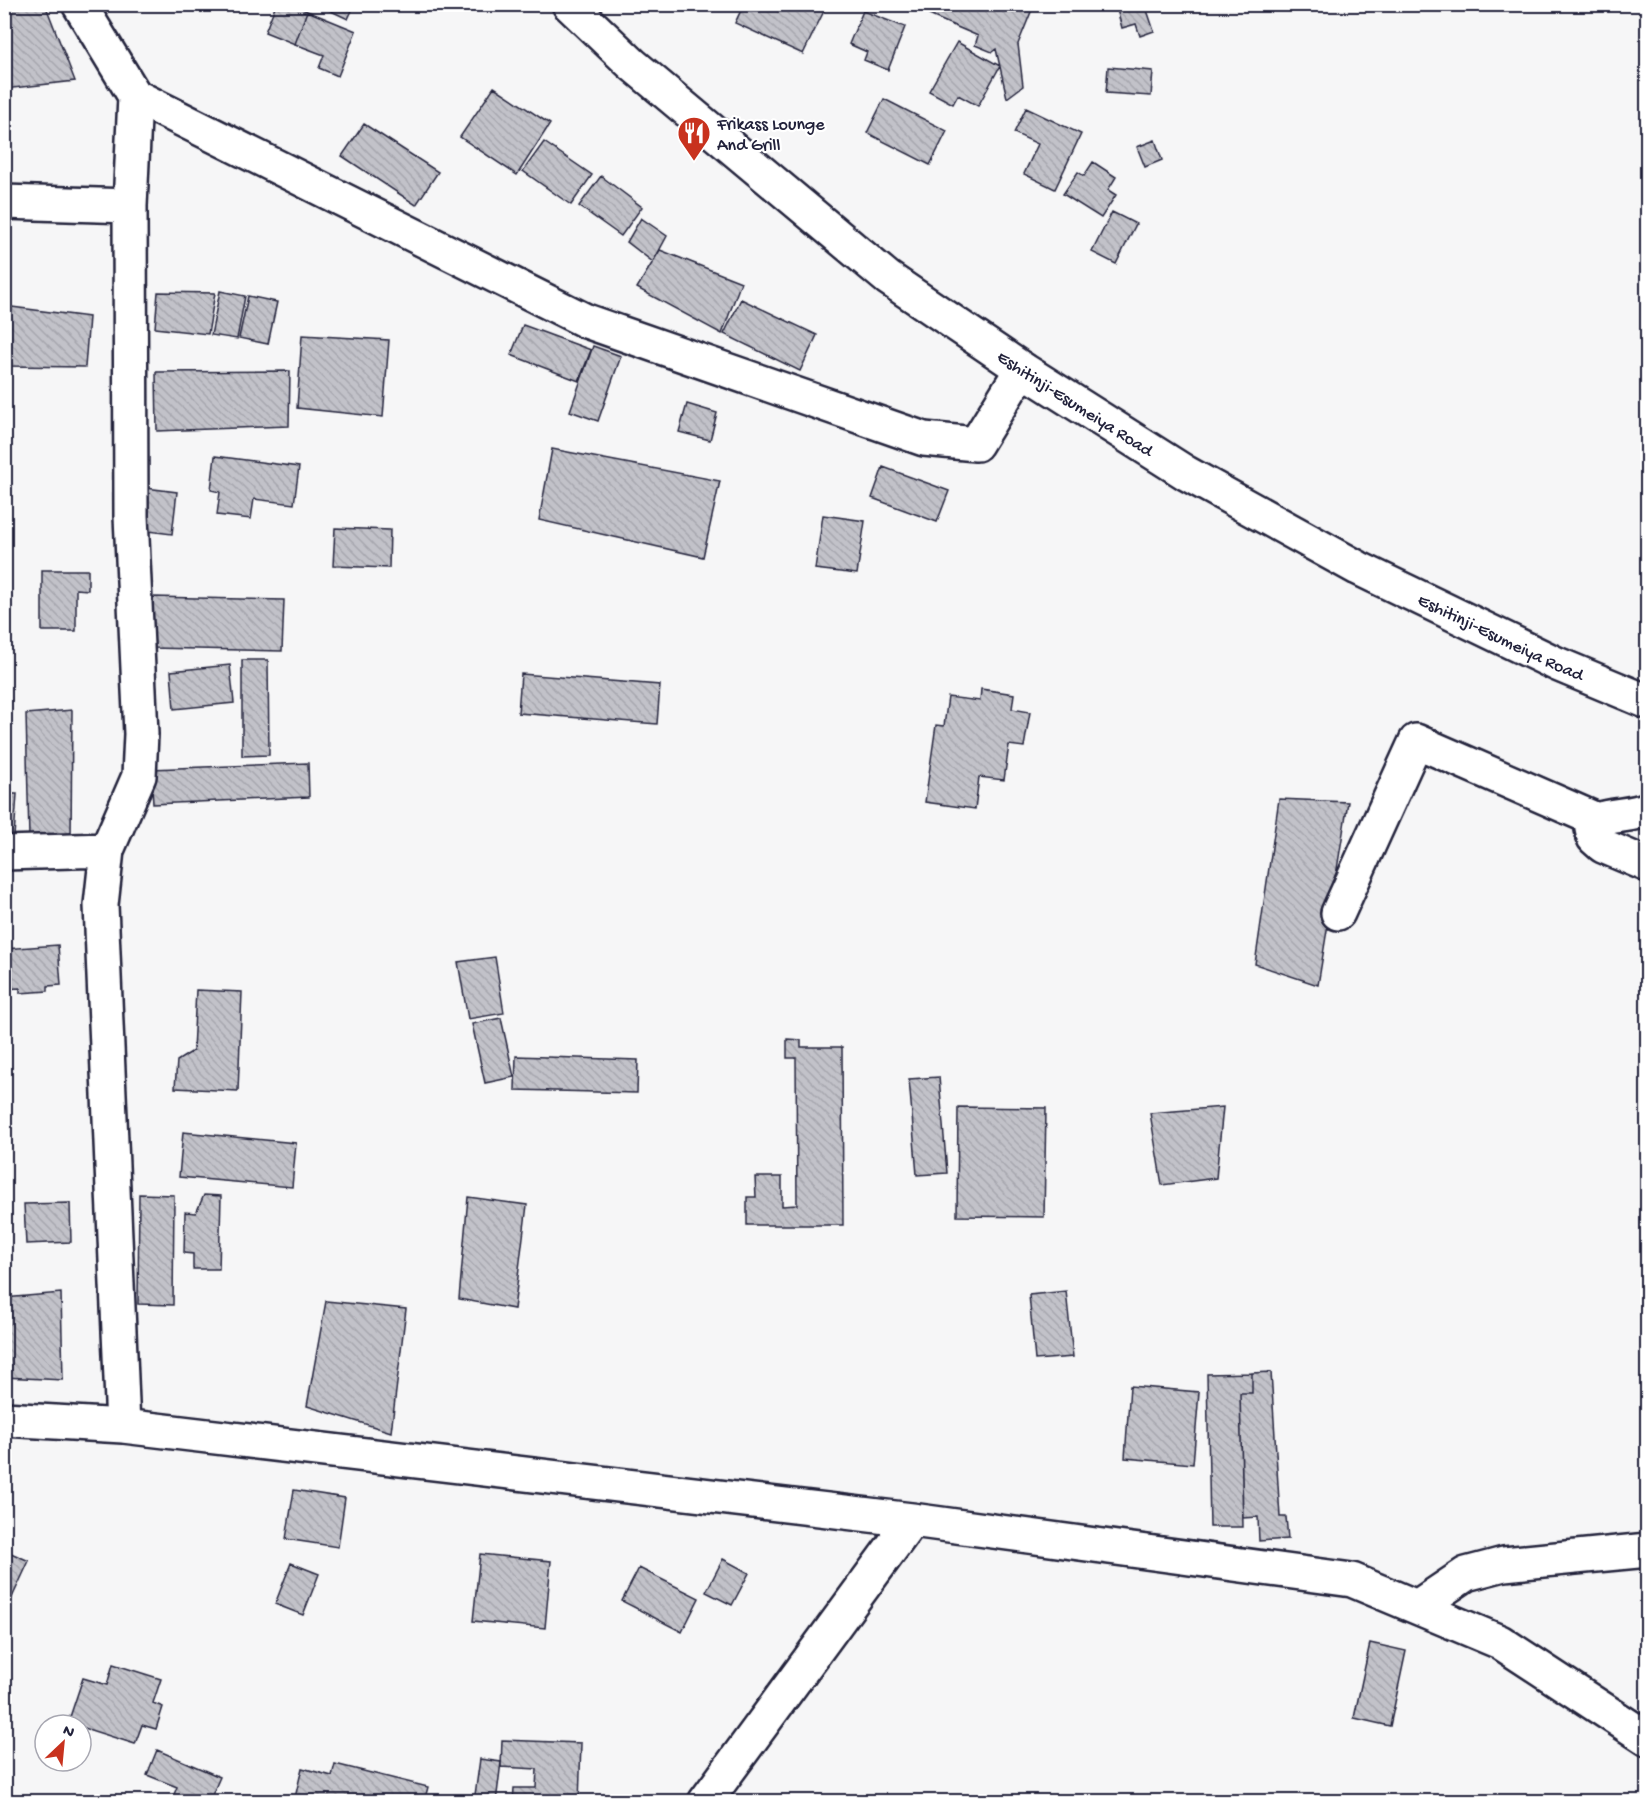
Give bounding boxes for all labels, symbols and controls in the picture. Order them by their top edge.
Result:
restaurant icon: Frikass Lounge And Grill [676,115,712,162]
place label: Frikass Lounge And Grill [716,115,825,157]
street label: Eshitinji-Esumeiya Road [992,347,1157,463]
street label: Eshitinji-Esumeiya Road [1414,590,1587,687]
north arrow [33,1713,93,1773]
text: N [59,1722,77,1744]

